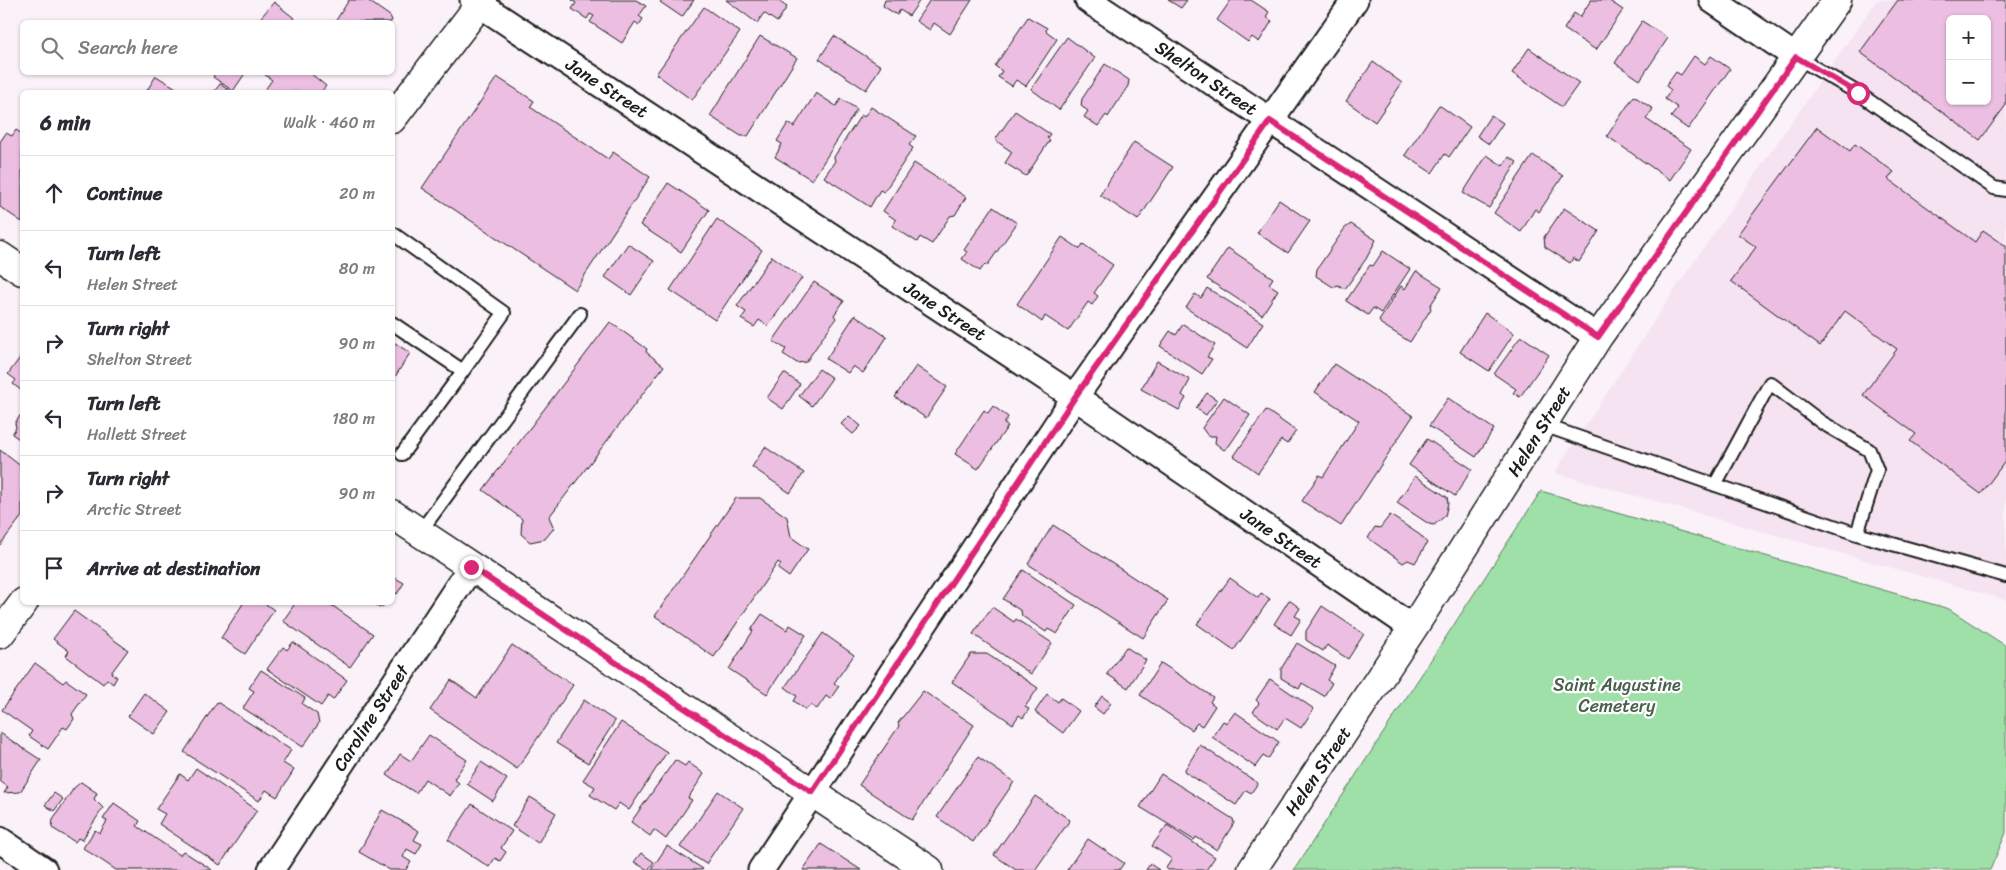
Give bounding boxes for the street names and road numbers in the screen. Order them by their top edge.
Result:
street label: Shelton Street [1148,32,1264,124]
street label: Jane Street [558,49,655,127]
street label: Jane Street [896,272,993,350]
street label: Helen Street [1498,379,1580,483]
street label: Jane Street [1232,498,1329,577]
street label: Caroline Street [324,657,418,778]
street label: Helen Street [1276,719,1360,822]

